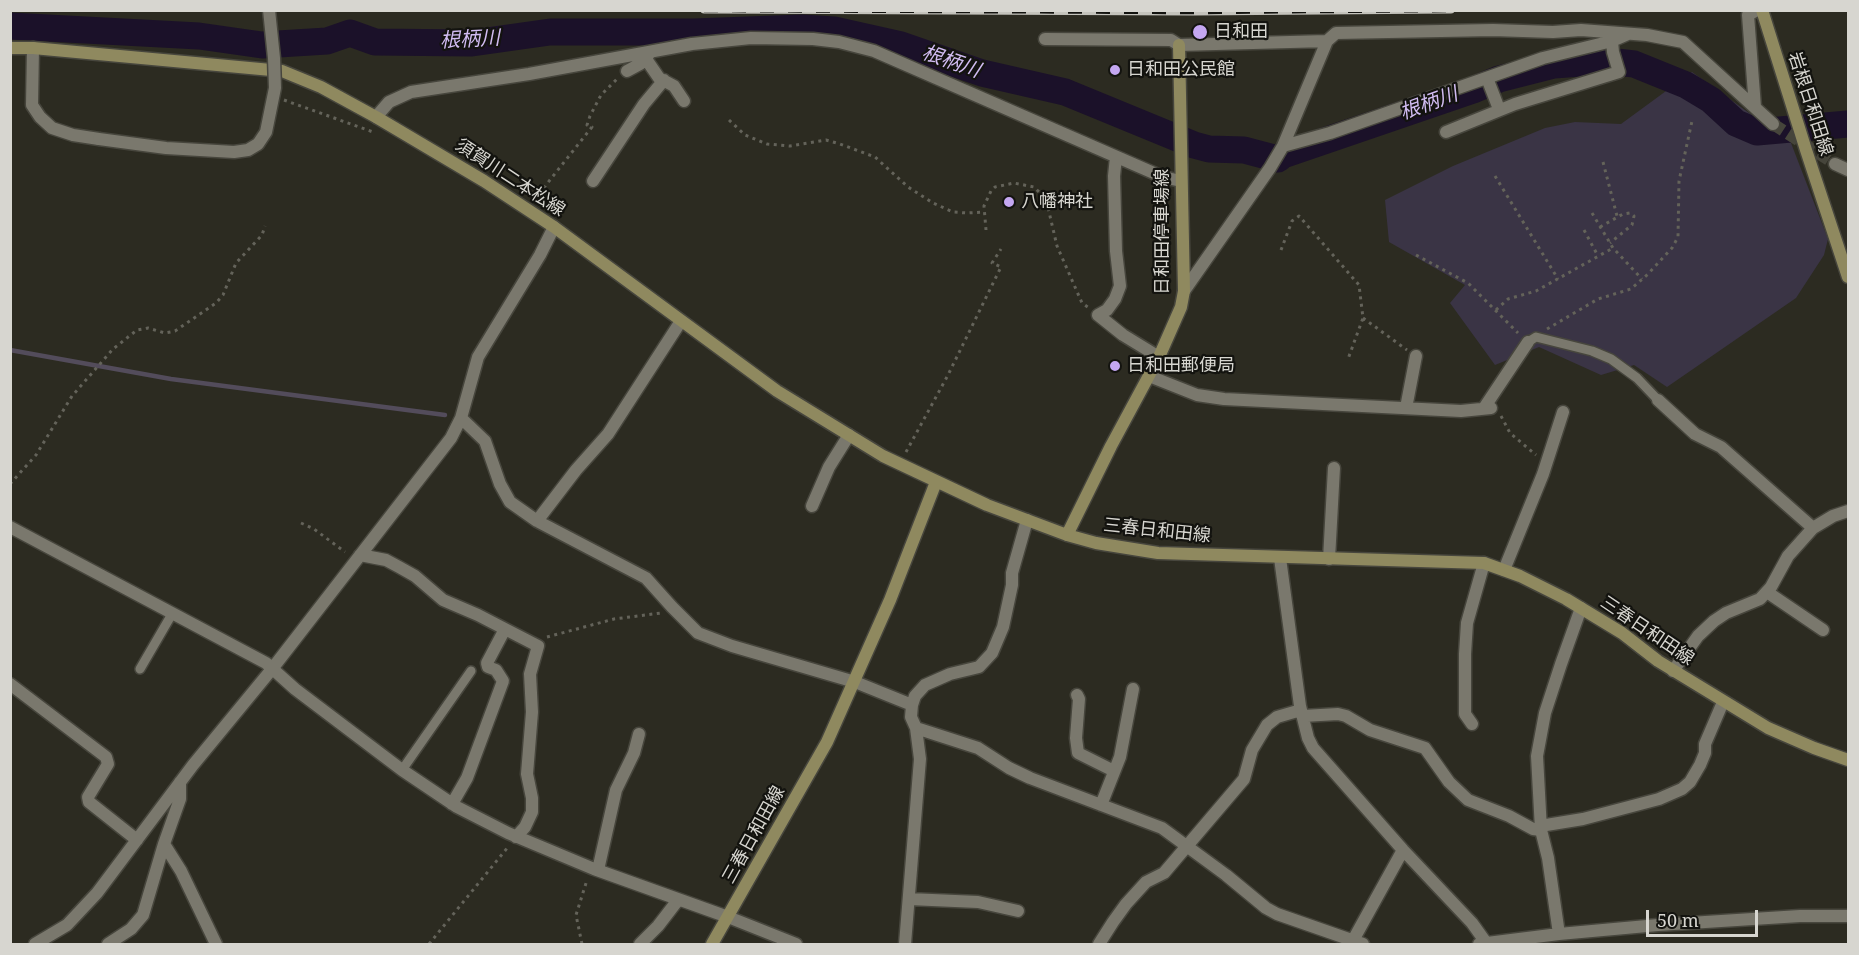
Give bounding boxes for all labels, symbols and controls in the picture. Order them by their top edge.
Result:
place label: 日和田 [1214,21,1268,43]
marker: 日和田 [1191,23,1209,41]
water label: 根柄川 [439,26,501,54]
water label: 根柄川 [919,41,983,83]
street label: 岩根日和田線 [1783,49,1837,159]
place label: 日和田公民館 [1127,59,1235,81]
marker: 日和田公民館 [1108,63,1122,77]
water label: 根柄川 [1397,82,1461,126]
street label: 須賀川二本松線 [451,135,569,221]
street label: 日和田停車場線 [1152,169,1174,295]
place label: 八幡神社 [1021,191,1093,213]
marker: 八幡神社 [1002,195,1016,209]
place label: 日和田郵便局 [1127,355,1235,377]
marker: 日和田郵便局 [1108,359,1122,373]
street label: 三春日和田線 [1102,515,1212,547]
street label: 三春日和田線 [1596,592,1698,670]
street label: 三春日和田線 [718,783,790,887]
scale bar [1649,898,1762,936]
text: 50 m [1657,908,1699,932]

